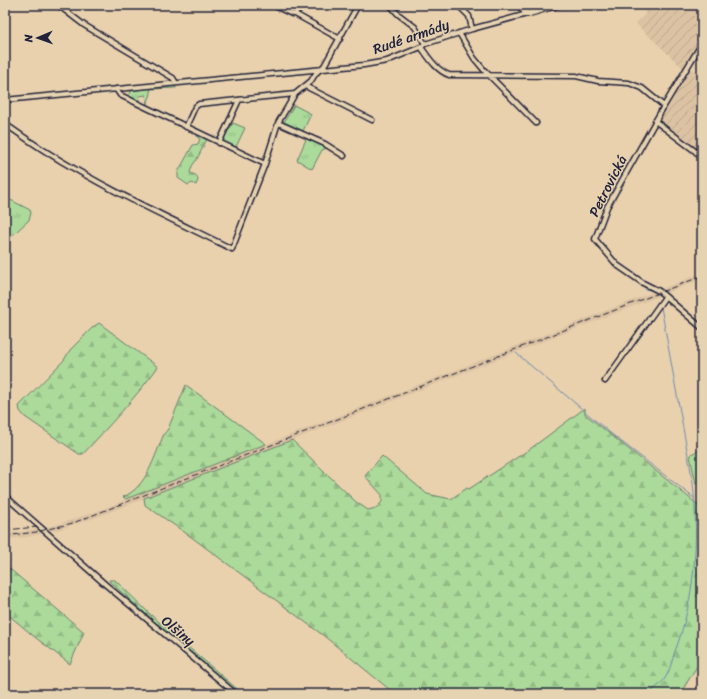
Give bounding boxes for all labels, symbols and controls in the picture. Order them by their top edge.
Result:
street label: Rudé armády [369,12,453,62]
north arrow [18,18,58,58]
text: N [19,34,38,43]
street label: Petrovická [582,151,634,221]
street label: Olšiny [155,609,201,653]

